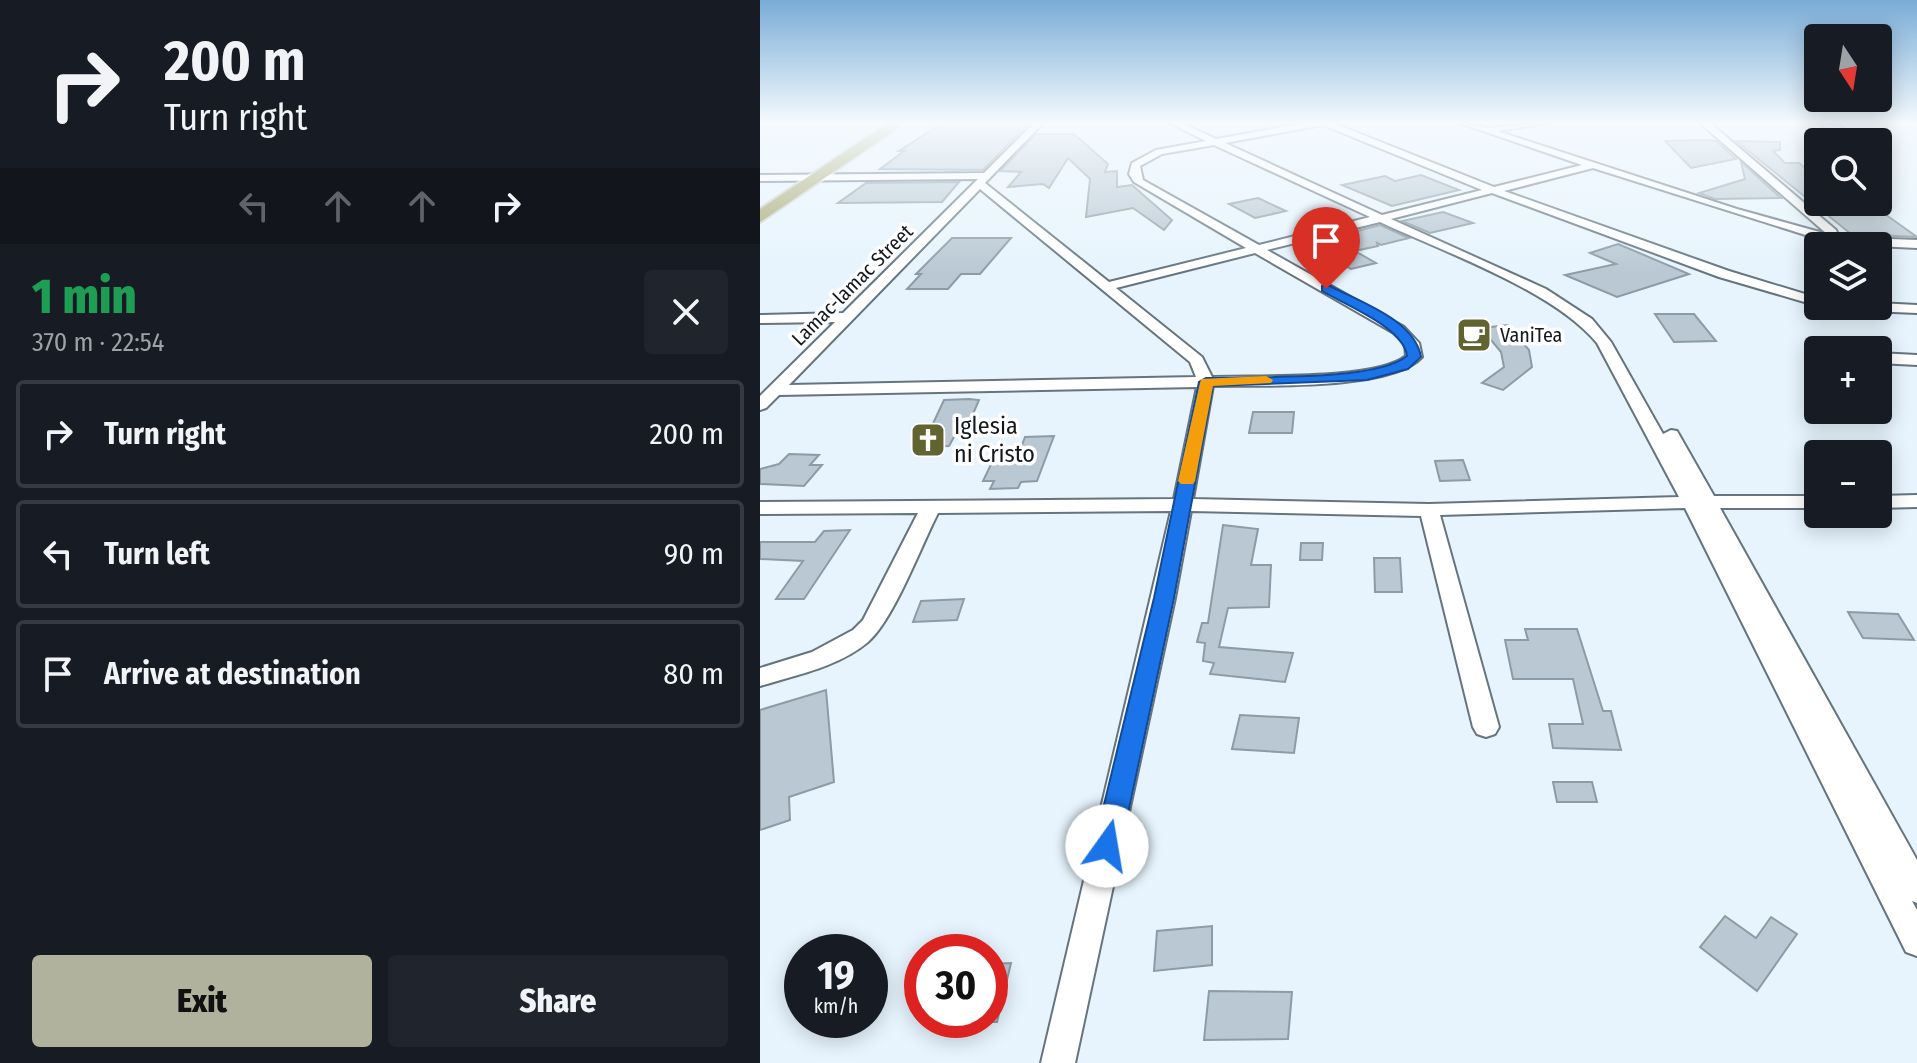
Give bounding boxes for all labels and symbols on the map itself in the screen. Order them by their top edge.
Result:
north arrow [1804,24,1892,112]
pin [1292,207,1360,289]
street label: Lamac-lamac Street [786,219,918,351]
cafe icon: VaniTea [1455,316,1493,354]
place label: VaniTea [1500,323,1562,347]
place label: Iglesia ni Cristo [954,412,1035,468]
church icon: Iglesia ni Cristo [909,421,947,459]
position arrow [1065,804,1149,888]
speed limit sign: 30 [904,934,1008,1038]

